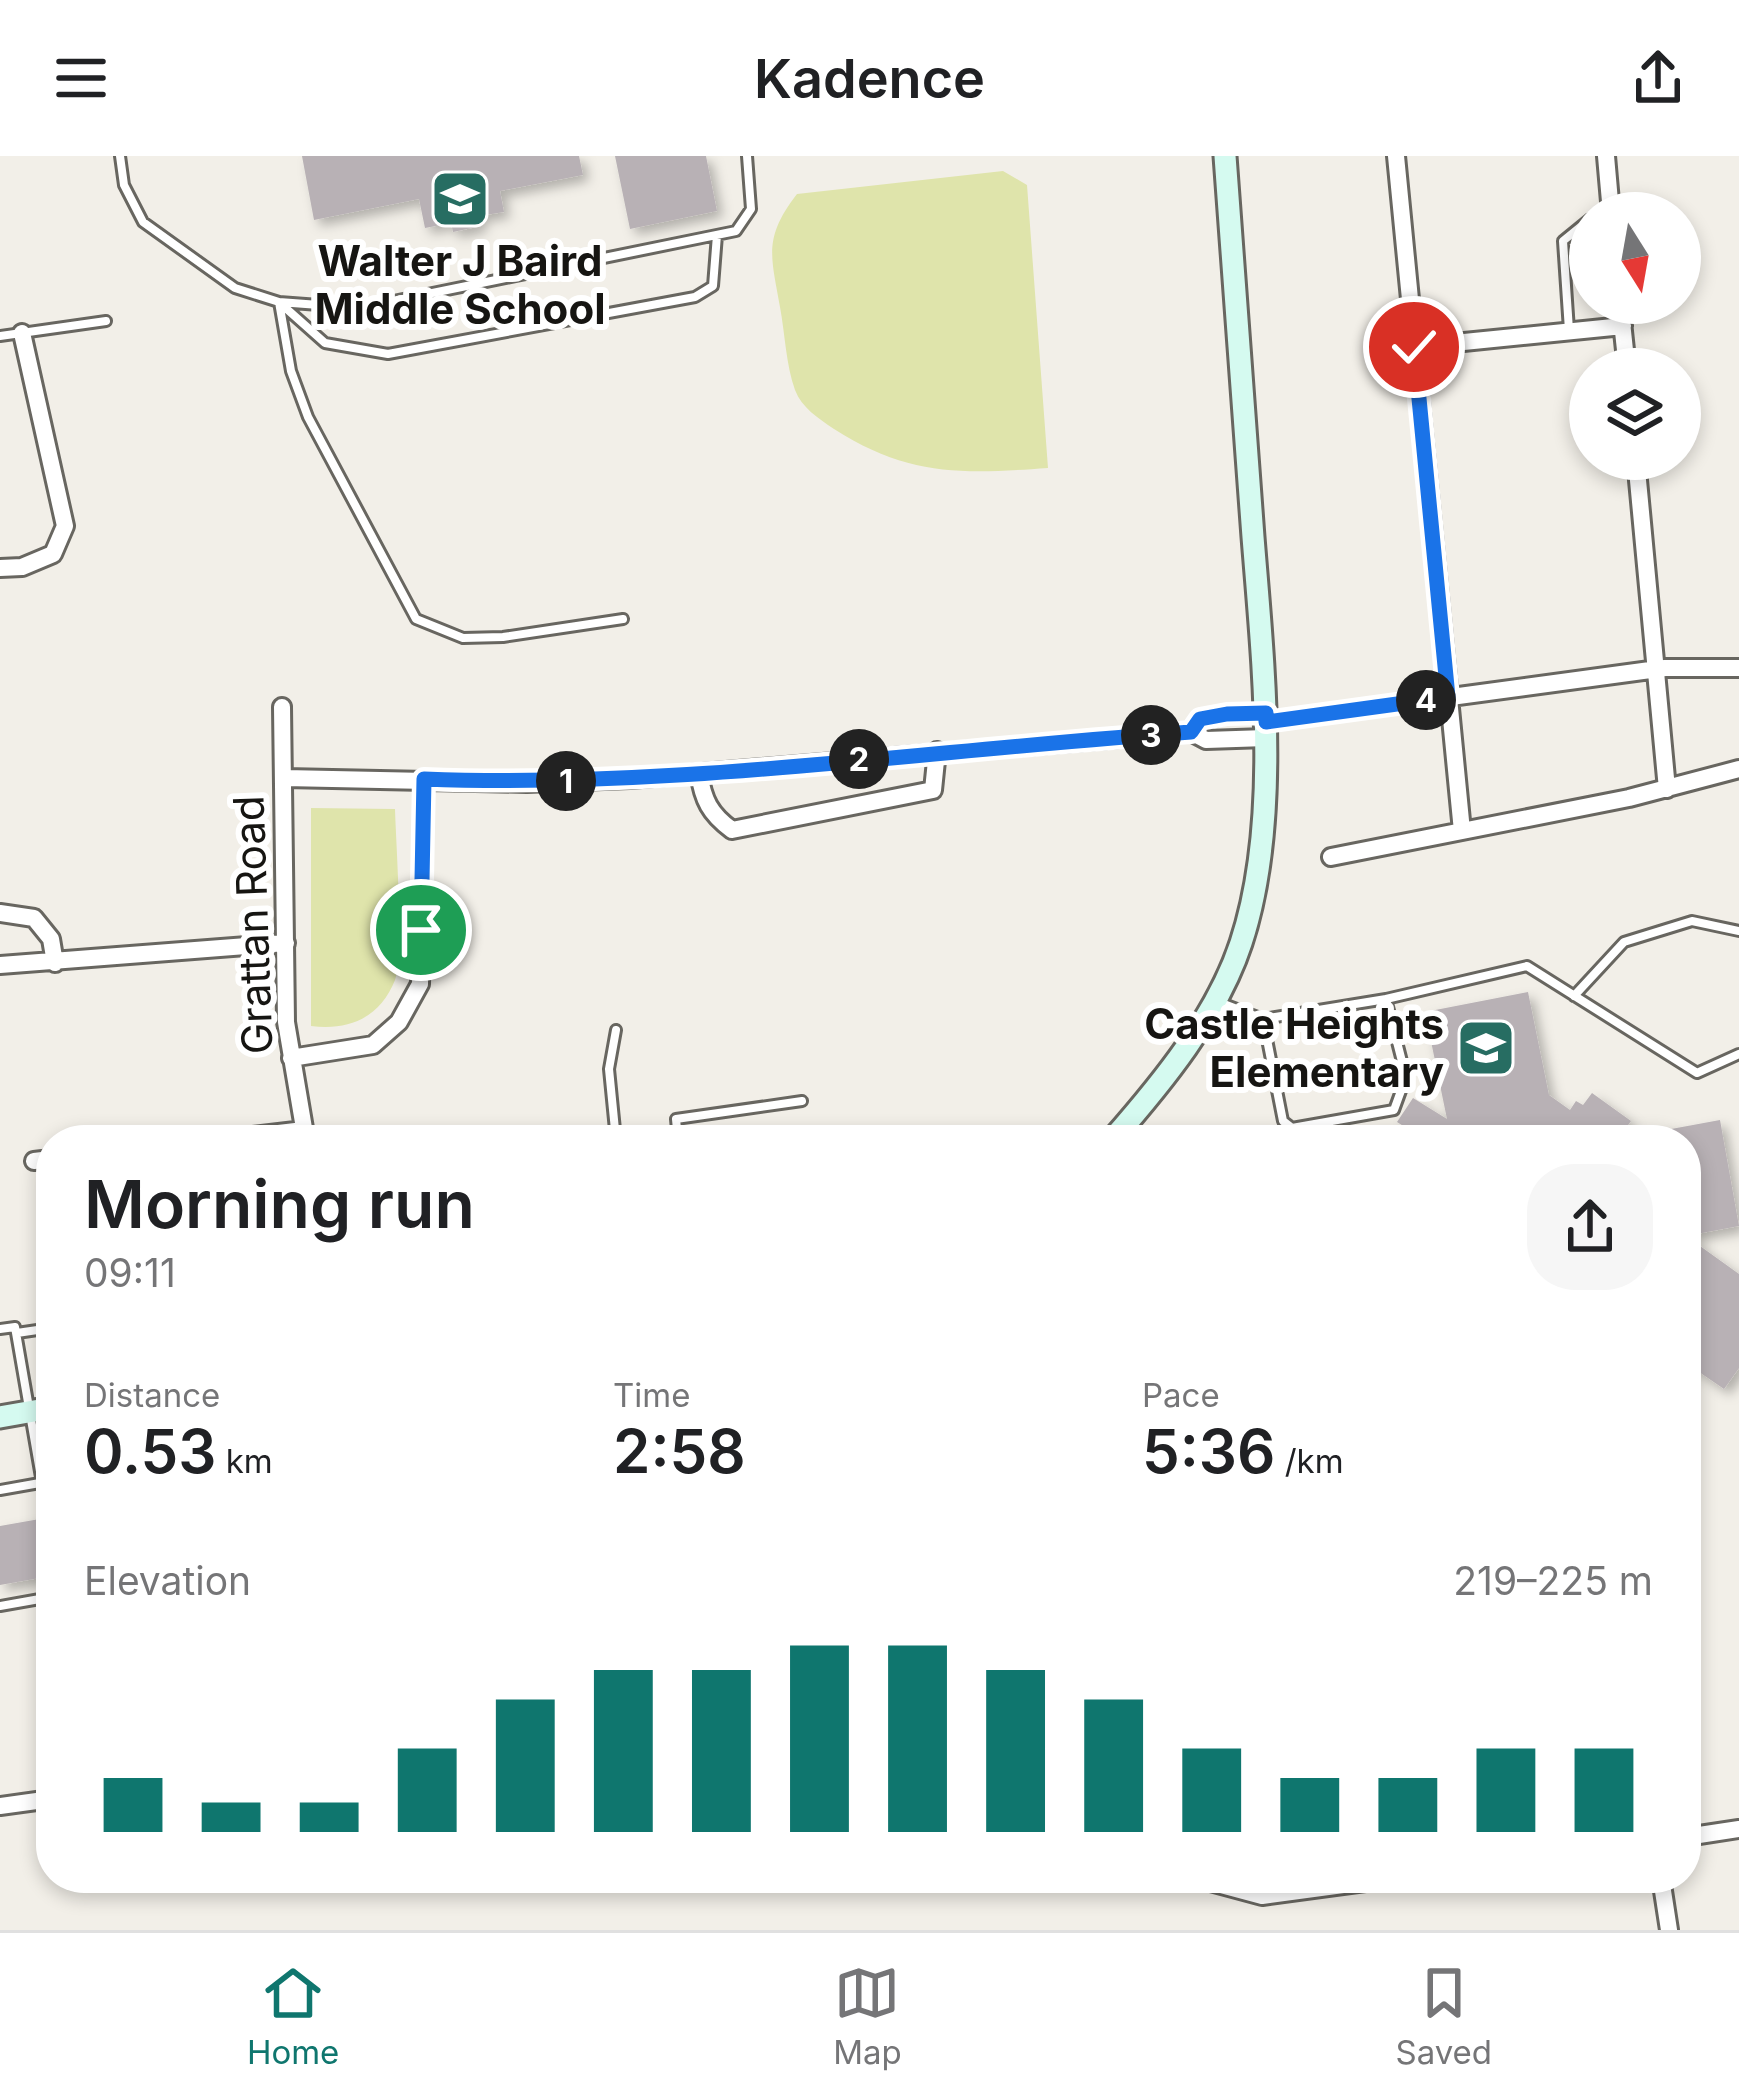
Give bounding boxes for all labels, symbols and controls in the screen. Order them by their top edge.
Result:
icon: menu [48,45,114,111]
icon: share [1625,45,1691,111]
text: Kadence [754,46,985,111]
school or university icon: Walter J Baird Middle School [429,168,491,230]
north arrow [1569,192,1701,324]
map controls [1569,192,1701,480]
place label: Walter J Baird Middle School [314,235,606,334]
pin [1363,296,1465,398]
icon: check [1381,314,1447,380]
button: layers [1569,348,1701,480]
pin: 4 [1396,670,1456,730]
text: 4 [1415,680,1437,720]
pin: 3 [1121,705,1181,765]
text: 3 [1140,715,1162,755]
pin: 2 [829,729,889,789]
text: 2 [849,739,869,779]
pin: 1 [536,751,596,811]
text: 1 [559,761,573,801]
street label: Grattan Road [222,795,283,1055]
pin [370,879,472,981]
icon: arrive [388,897,454,963]
place label: Castle Heights Elementary [1144,998,1444,1097]
school or university icon: Castle Heights Elementary [1455,1017,1517,1079]
text: Morning run [84,1164,475,1244]
button: share [1527,1164,1653,1290]
text: 09:11 [84,1249,176,1296]
text: Distance [84,1375,220,1415]
text: Time [613,1375,690,1415]
text: Pace [1142,1375,1220,1415]
text: 0.53 [84,1415,216,1487]
text: 2:58 [613,1415,746,1487]
text: 5:36 [1142,1415,1275,1487]
text: km [216,1441,273,1481]
text: /km [1275,1441,1344,1481]
text: Elevation [84,1557,251,1604]
text: 219–225 m [1453,1557,1653,1604]
tab: Home [247,1960,339,2072]
tab: Map [833,1960,902,2072]
tab: Saved [1396,1960,1492,2072]

